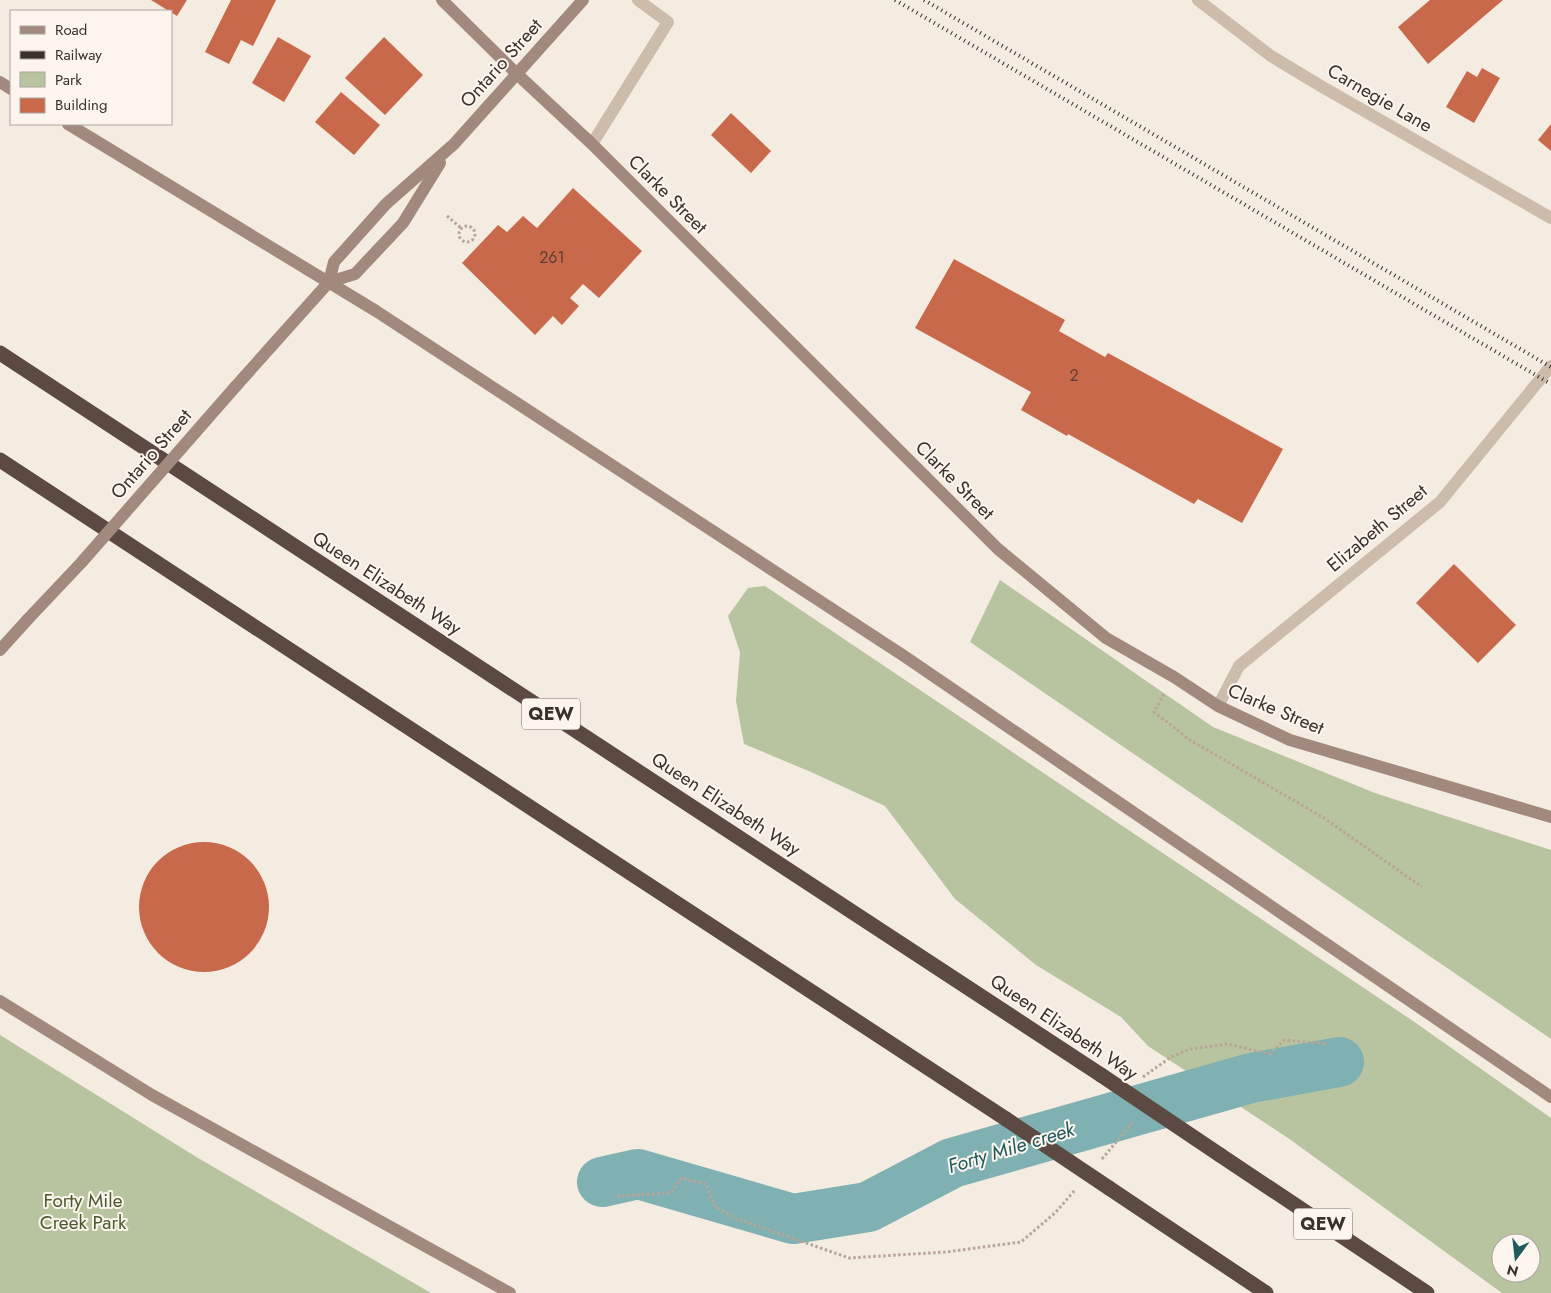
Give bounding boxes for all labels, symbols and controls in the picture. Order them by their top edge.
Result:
legend [10,10,172,125]
street label: Ontario Street [454,12,549,113]
text: Road [55,19,87,41]
text: Railway [55,44,102,66]
street label: Carnegie Lane [1323,57,1438,139]
text: Park [55,69,82,91]
text: Building [55,94,107,116]
street label: Clarke Street [622,148,714,240]
house number: 261 [539,246,565,269]
house number: 2 [1069,364,1079,387]
street label: Ontario Street [104,403,198,505]
street label: Clarke Street [909,434,1001,526]
street label: Elizabeth Street [1321,478,1433,578]
street label: Queen Elizabeth Way [307,525,467,642]
street label: Clarke Street [1224,677,1329,742]
road number: QEW [522,699,580,730]
street label: Queen Elizabeth Way [646,746,806,863]
street label: Queen Elizabeth Way [985,967,1144,1087]
water label: Forty Mile creek [944,1115,1079,1181]
park label: Forty Mile Creek Park [40,1187,127,1236]
road number: QEW [1294,1208,1352,1240]
north arrow [1491,1233,1541,1283]
text: N [1505,1259,1521,1282]

